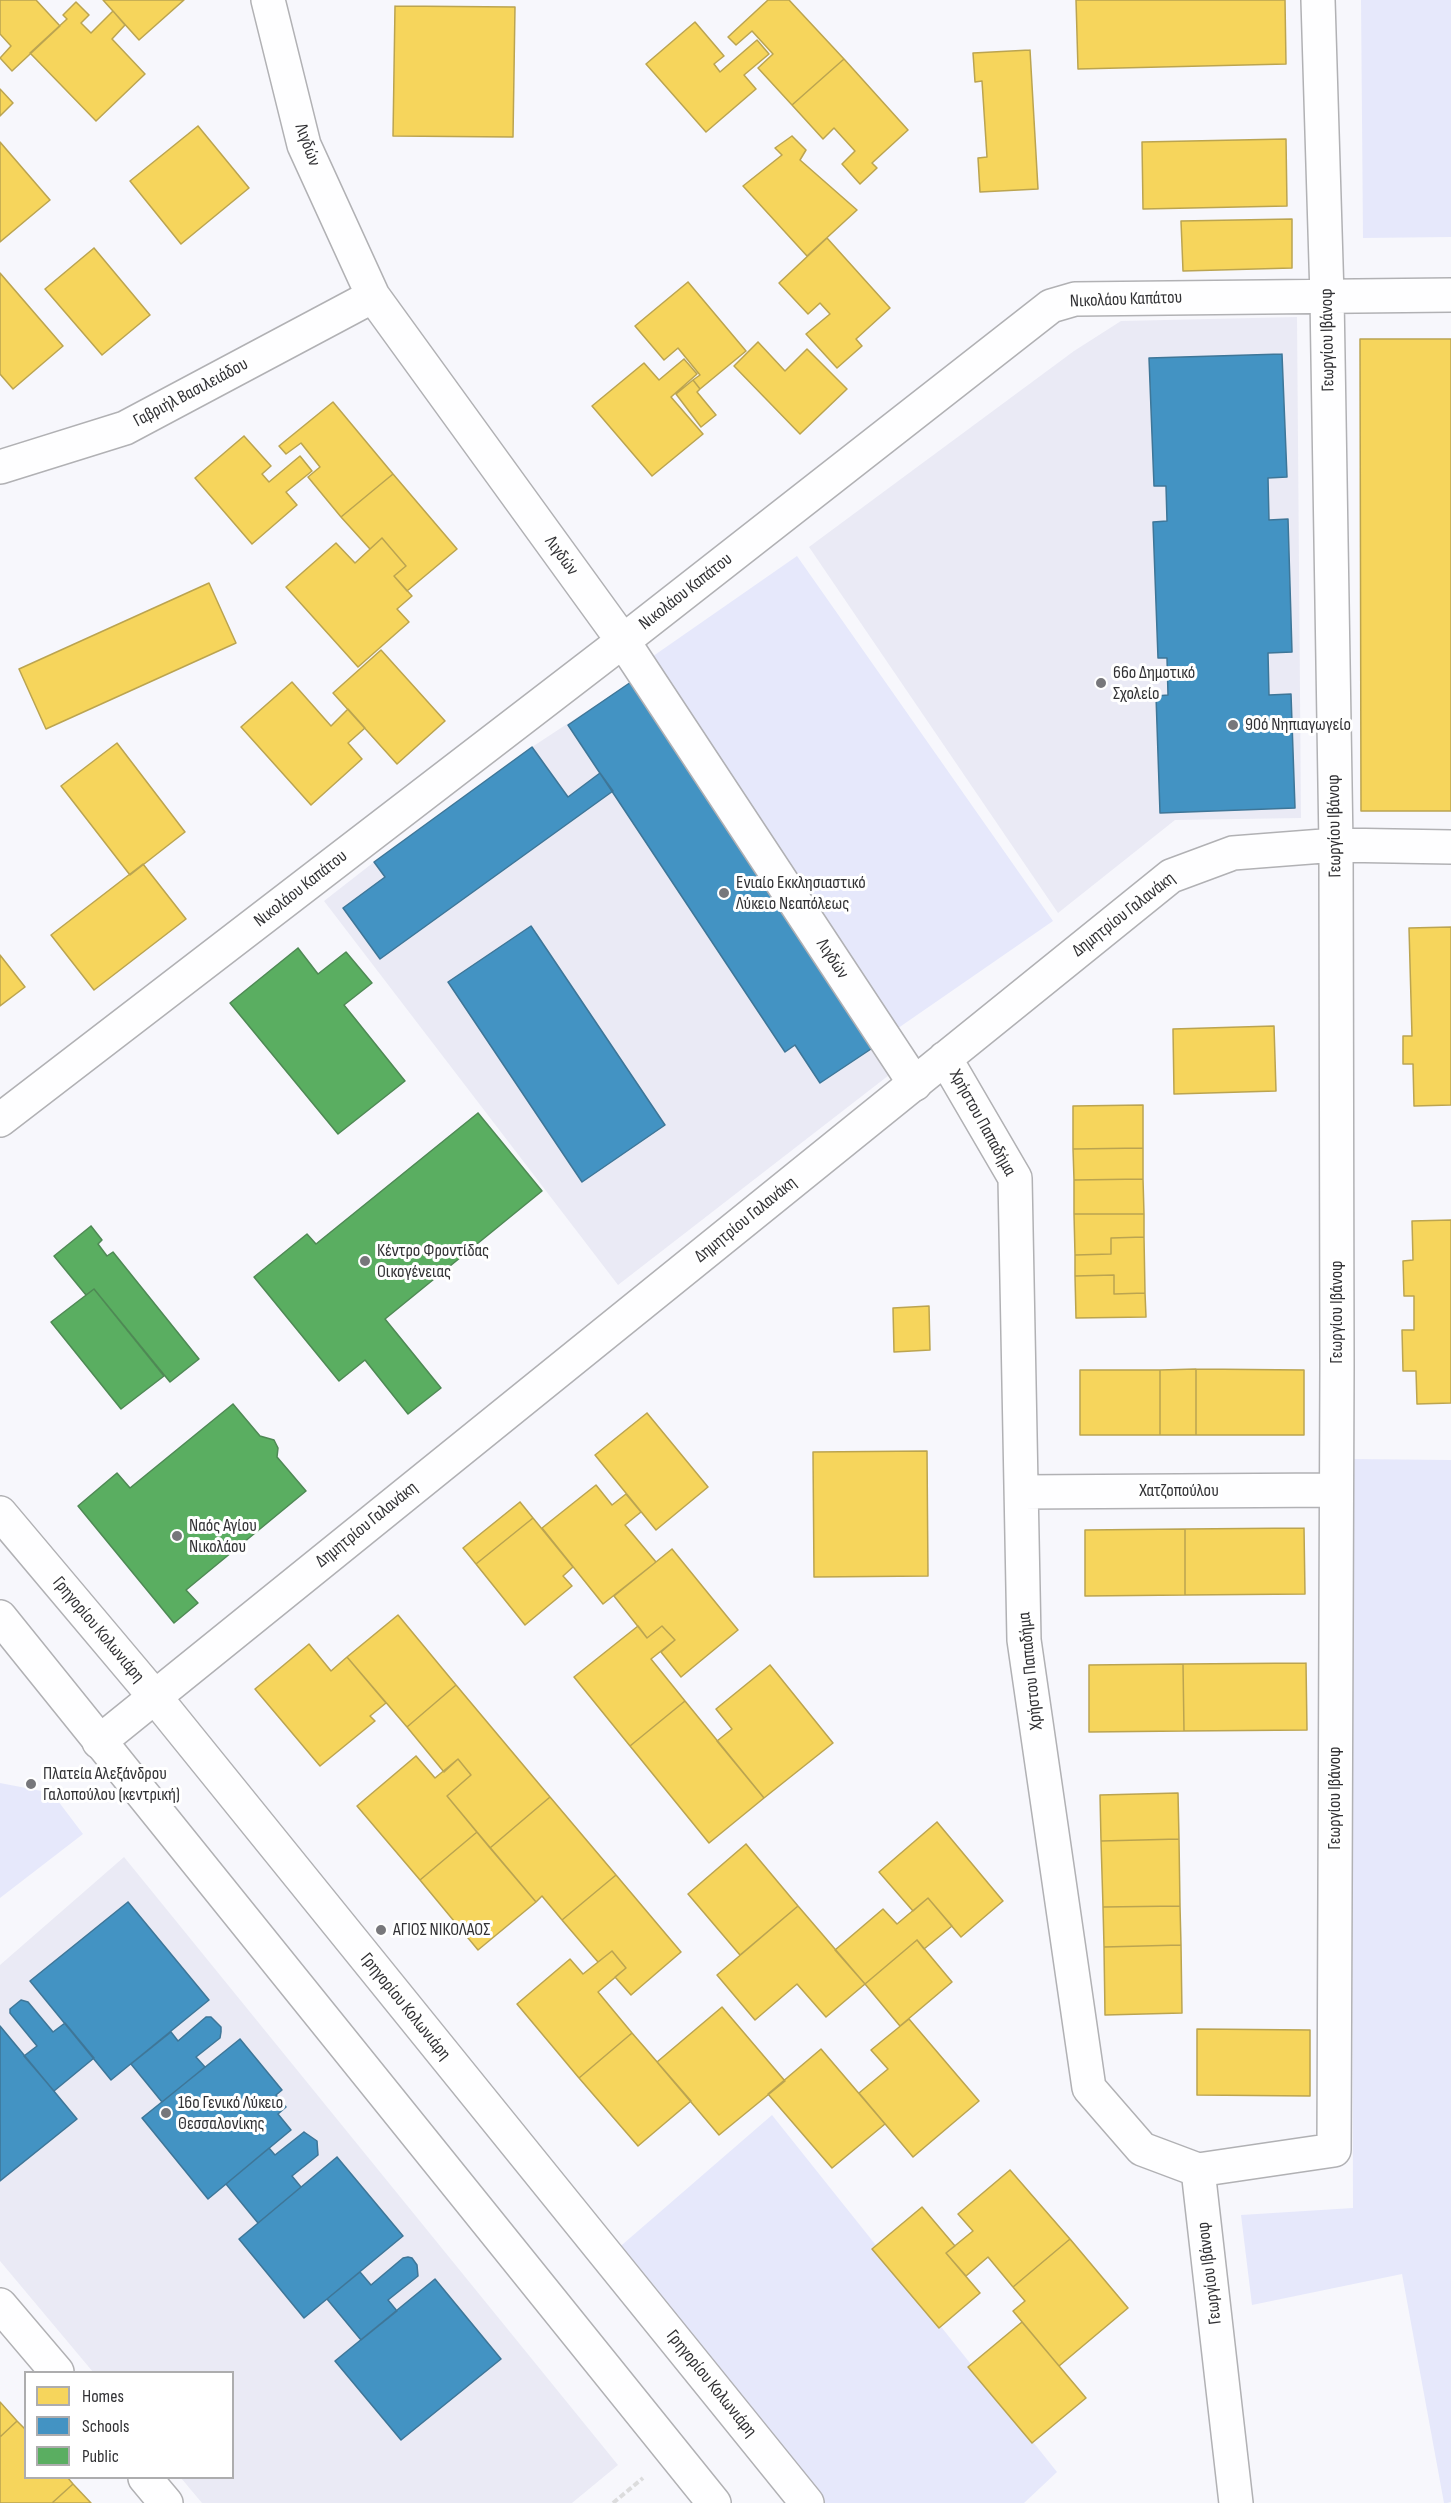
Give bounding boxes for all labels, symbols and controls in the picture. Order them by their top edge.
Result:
street label: Λιγδών [289,121,325,169]
street label: Νικολάου Καπάτου [1069,287,1183,313]
street label: Γεωργίου Ιβάνοφ [1316,288,1340,392]
street label: Γαβριήλ Βασιλειάδου [130,354,252,432]
street label: Λιγδών [539,532,583,580]
street label: Νικολάου Καπάτου [635,549,737,635]
place label: 66ο Δημοτικό Σχολείο [1113,662,1195,704]
marker: 66ο Δημοτικό Σχολείο [1094,676,1108,690]
place label: 90ό Νηπιαγωγείο [1245,714,1351,736]
marker: 90ό Νηπιαγωγείο [1226,718,1240,732]
street label: Γεωργίου Ιβάνοφ [1323,774,1347,878]
street label: Νικολάου Καπάτου [250,846,352,932]
street label: Δημητρίου Γαλανάκη [1068,868,1180,962]
place label: Ενιαίο Εκκλησιαστικό Λύκειο Νεαπόλεως [736,872,866,914]
marker: Ενιαίο Εκκλησιαστικό Λύκειο Νεαπόλεως [717,886,731,900]
street label: Λιγδών [811,935,853,983]
street label: Χρήστου Παπαδήμα [944,1066,1020,1180]
street label: Δημητρίου Γαλανάκη [691,1172,801,1268]
place label: Κέντρο Φροντίδας Οικογένειας [377,1240,489,1282]
marker: Κέντρο Φροντίδας Οικογένειας [358,1254,372,1268]
street label: Γεωργίου Ιβάνοφ [1326,1260,1348,1364]
street label: Δημητρίου Γαλανάκη [312,1477,422,1573]
street label: Χατζοπούλου [1139,1480,1219,1502]
place label: Ναός Αγίου Νικολάου [189,1515,257,1558]
marker: Ναός Αγίου Νικολάου [170,1529,184,1543]
street label: Γρηγορίου Κολωνιάρη [47,1573,149,1687]
street label: Χρήστου Παπαδήμα [1014,1611,1048,1731]
street label: Γεωργίου Ιβάνοφ [1324,1746,1346,1850]
place label: Πλατεία Αλεξάνδρου Γαλοπούλου (κεντρική) [43,1763,180,1806]
marker: Πλατεία Αλεξάνδρου Γαλοπούλου (κεντρική) [24,1777,38,1791]
place label: ΑΓΙΟΣ ΝΙΚΟΛΑΟΣ [393,1919,490,1941]
marker: ΑΓΙΟΣ ΝΙΚΟΛΑΟΣ [374,1923,388,1937]
street label: Γρηγορίου Κολωνιάρη [355,1949,455,2065]
place label: 16ο Γενικό Λύκειο Θεσσαλονίκης [178,2092,283,2134]
marker: 16ο Γενικό Λύκειο Θεσσαλονίκης [159,2106,173,2120]
street label: Γεωργίου Ιβάνοφ [1193,2220,1227,2326]
street label: Γρηγορίου Κολωνιάρη [661,2326,761,2442]
legend [24,2371,234,2479]
text: Homes [82,2386,124,2407]
text: Schools [82,2416,129,2437]
text: Public [82,2446,119,2467]

